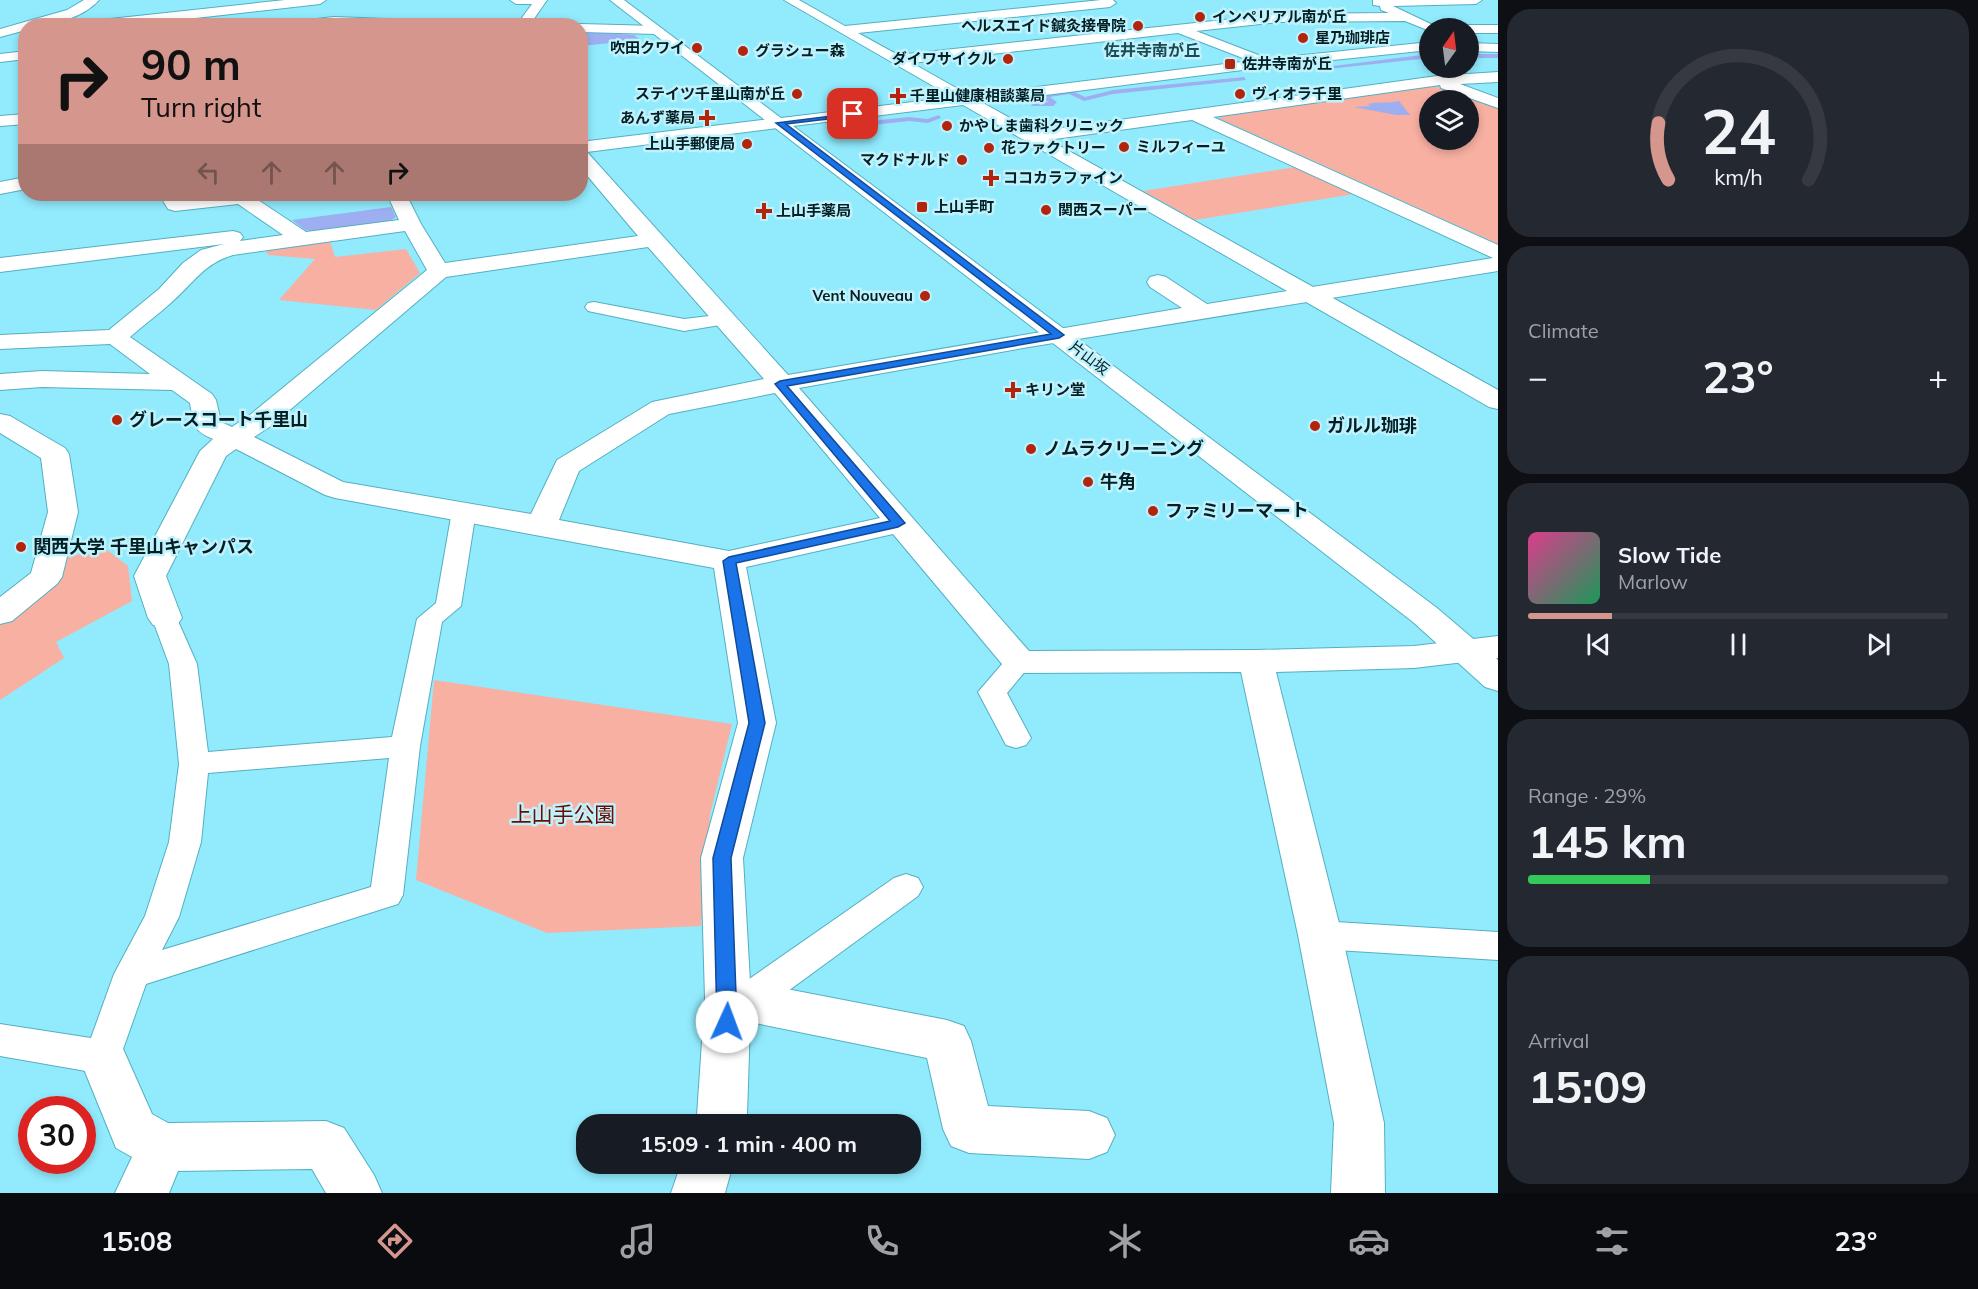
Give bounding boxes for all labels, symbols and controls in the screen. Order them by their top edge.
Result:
place label: インペリアル南が丘 [1212,7,1347,26]
marker: インペリアル南が丘 [1193,10,1207,24]
place label: ヘルスエイド鍼灸接骨院 [961,16,1126,35]
north arrow [1419,18,1479,78]
map controls [1419,18,1479,150]
marker: ヘルスエイド鍼灸接骨院 [1131,19,1145,33]
place label: 星乃珈琲店 [1315,28,1390,47]
marker: 星乃珈琲店 [1296,31,1310,45]
text: 90 m [141,38,241,91]
place label: 吹田クワイ [610,38,685,57]
district label: 佐井寺南が丘 [1103,40,1200,60]
marker: 吹田クワイ [690,41,704,55]
place label: グラシュー森 [755,41,845,60]
icon: right [42,42,120,120]
marker: グラシュー森 [736,44,750,58]
place label: ダイワサイクル [892,49,996,68]
marker: ダイワサイクル [1001,52,1015,66]
place label: 佐井寺南が丘 [1242,54,1332,73]
marker: 佐井寺南が丘 [1223,57,1237,71]
place label: ステイツ千里山南が丘 [635,84,785,103]
place label: ヴィオラ千里 [1252,84,1342,103]
place label: 千里山健康相談薬局 [910,86,1045,105]
marker: ステイツ千里山南が丘 [790,87,804,101]
marker: ヴィオラ千里 [1233,87,1247,101]
pin [827,88,878,139]
marker: 千里山健康相談薬局 [891,89,905,103]
text: Turn right [141,90,261,124]
button: layers [1419,90,1479,150]
text: 24 [1701,91,1775,170]
icon: arrive [836,97,869,130]
place label: あんず薬局 [620,108,695,127]
marker: あんず薬局 [700,111,714,125]
place label: かやしま歯科クリニック [959,116,1124,135]
marker: かやしま歯科クリニック [940,119,954,133]
place label: 上山手郵便局 [645,134,735,153]
marker: 上山手郵便局 [740,137,754,151]
place label: ミルフィーユ [1136,137,1226,156]
place label: 花ファクトリー [1001,138,1106,157]
marker: ミルフィーユ [1117,140,1131,154]
marker: 花ファクトリー [982,141,996,155]
place label: マクドナルド [860,150,950,169]
marker: マクドナルド [955,153,969,167]
icon: left [192,156,225,189]
icon: ahead [255,156,288,189]
icon: ahead [318,156,351,189]
icon: right [381,156,414,189]
text: km/h [1714,163,1762,190]
place label: ココカラファイン [1003,168,1123,187]
marker: ココカラファイン [984,171,998,185]
place label: 上山手町 [934,197,994,216]
marker: 上山手町 [915,200,929,214]
place label: 関西スーパー [1058,200,1148,219]
place label: 上山手薬局 [776,201,851,220]
marker: 関西スーパー [1039,203,1053,217]
marker: 上山手薬局 [757,204,771,218]
place label: Vent Nouveau [811,286,913,305]
marker: Vent Nouveau [918,289,932,303]
text: Climate [1528,318,1599,343]
street label: 片山坂 [1066,336,1113,379]
text: 23° [1702,348,1774,404]
text: − [1528,356,1548,397]
text: + [1928,356,1948,397]
place label: キリン堂 [1025,380,1085,399]
marker: キリン堂 [1006,383,1020,397]
place label: グレースコート千里山 [129,408,308,431]
marker: グレースコート千里山 [110,413,124,427]
place label: ガルル珈琲 [1327,414,1417,437]
marker: ガルル珈琲 [1308,419,1322,433]
place label: ノムラクリーニング [1043,437,1204,460]
marker: ノムラクリーニング [1024,442,1038,456]
place label: 牛角 [1100,470,1136,493]
marker: 牛角 [1081,475,1095,489]
place label: ファミリーマート [1165,499,1309,522]
marker: ファミリーマート [1146,504,1160,518]
place label: 関西大学 千里山キャンパス [33,535,254,558]
marker: 関西大学 千里山キャンパス [14,540,28,554]
text: Slow Tide [1618,541,1721,569]
text: Marlow [1618,569,1688,594]
icon: previous [1582,628,1615,661]
icon: pause [1722,628,1755,661]
icon: next [1862,628,1895,661]
text: Range · 29% [1528,783,1646,808]
park label: 上山手公園 [511,801,616,827]
text: 145 km [1528,813,1687,869]
position arrow [695,990,759,1054]
text: Arrival [1528,1028,1589,1053]
text: 15:09 [1528,1058,1647,1114]
speed limit sign: 30 [18,1096,96,1174]
text: 15:09 · 1 min · 400 m [640,1130,857,1158]
icon: directions [374,1220,416,1262]
icon: music [617,1220,659,1262]
icon: phone [861,1220,903,1262]
icon: climate [1104,1220,1146,1262]
icon: car [1348,1220,1390,1262]
icon: filters [1591,1220,1633,1262]
text: 15:08 [101,1224,172,1258]
text: 23° [1835,1224,1877,1258]

